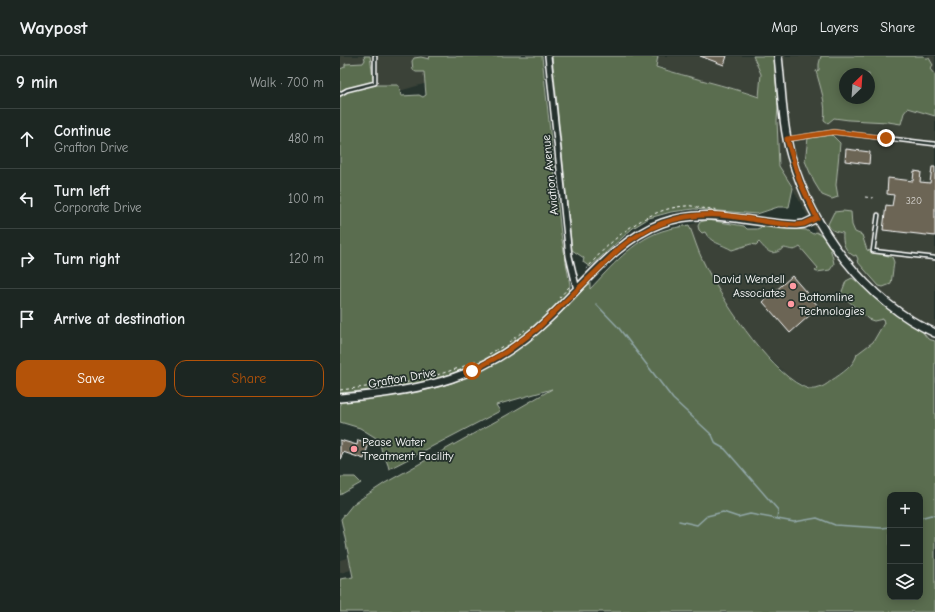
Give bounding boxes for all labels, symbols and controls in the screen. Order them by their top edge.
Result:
text: Waypost [20,17,88,39]
text: Map [771,19,798,36]
text: Layers [820,19,858,36]
text: Share [880,19,915,36]
north arrow [839,68,875,104]
text: 9 min [16,73,58,92]
text: Walk · 700 m [250,75,324,90]
text: Continue [54,122,111,140]
icon: ahead [16,128,38,150]
route end [877,129,895,147]
text: 480 m [288,131,324,146]
street label: Aviation Avenue [539,134,561,216]
text: Grafton Drive [54,140,128,155]
text: Turn left [54,182,110,200]
icon: left [16,188,38,210]
text: 100 m [288,191,324,206]
house number: 320 [906,195,922,207]
text: Corporate Drive [54,200,142,215]
icon: right [16,248,38,270]
text: Turn right [54,250,120,268]
text: 120 m [289,251,324,266]
place label: David Wendell Associates [713,272,785,300]
marker: David Wendell Associates [788,281,798,291]
place label: Bottomline Technologies [799,290,865,318]
marker: Bottomline Technologies [786,299,796,309]
icon: arrive [16,308,38,330]
text: Arrive at destination [54,310,185,328]
button: Save [16,360,166,397]
button: Share [174,360,324,397]
route start [463,362,481,380]
street label: Grafton Drive [367,365,437,391]
place label: Pease Water Treatment Facility [362,435,454,463]
marker: Pease Water Treatment Facility [349,444,359,454]
map controls [887,492,923,600]
button: + [887,492,923,528]
button: − [887,528,923,564]
button: layers [887,564,923,600]

